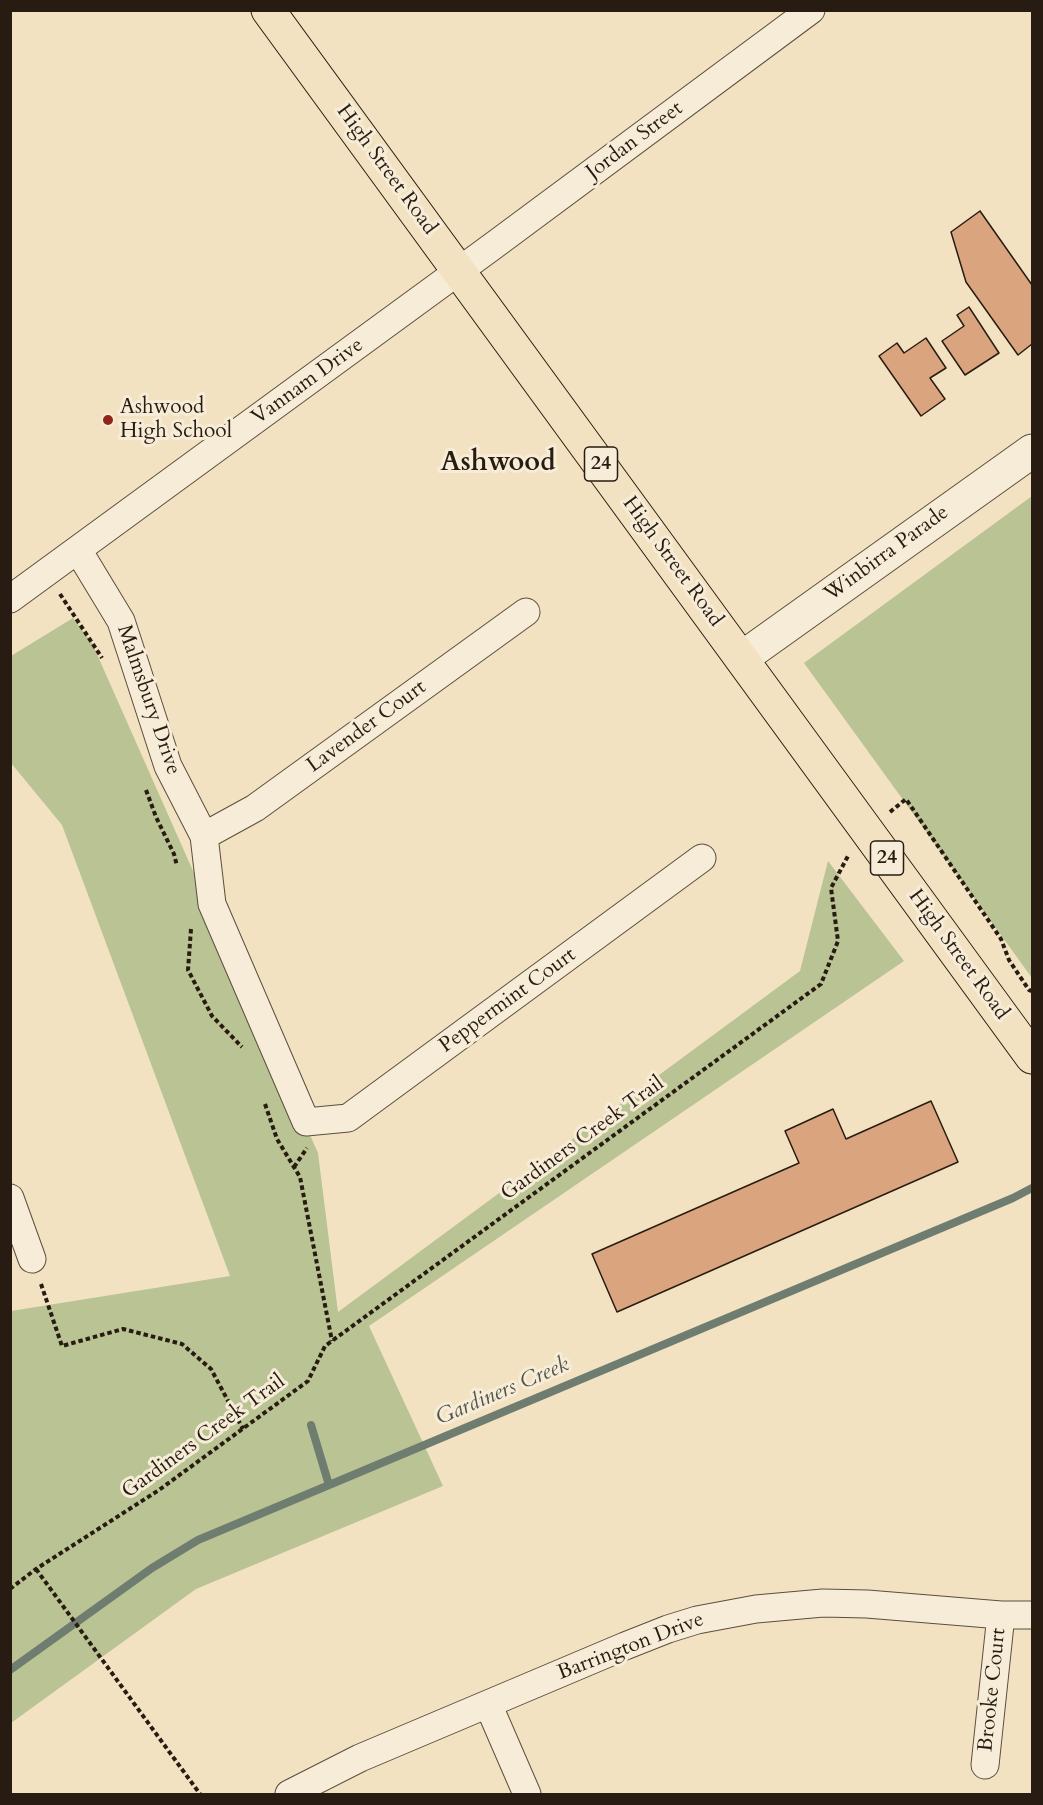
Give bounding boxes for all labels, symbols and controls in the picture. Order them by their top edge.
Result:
street label: Jordan Street [582,96,688,186]
street label: High Street Road [330,100,442,240]
street label: Vannam Drive [247,333,369,431]
place label: Ashwood High School [120,395,232,445]
marker: Ashwood High School [101,413,115,427]
road number: 24 [584,447,618,481]
district label: Ashwood [440,448,556,480]
street label: High Street Road [616,492,728,632]
street label: Winbirra Parade [820,501,954,607]
street label: Malmsbury Drive [111,622,185,778]
street label: Lavender Court [303,675,431,779]
road number: 24 [870,841,904,875]
street label: High Street Road [902,885,1014,1025]
street label: Peppermint Court [435,943,581,1059]
street label: Gardiners Creek Trail [497,1071,669,1207]
water label: Gardiners Creek [432,1352,574,1432]
street label: Gardiners Creek Trail [118,1369,290,1505]
street label: Barrington Drive [554,1608,708,1686]
street label: Brooke Court [974,1627,1012,1753]

